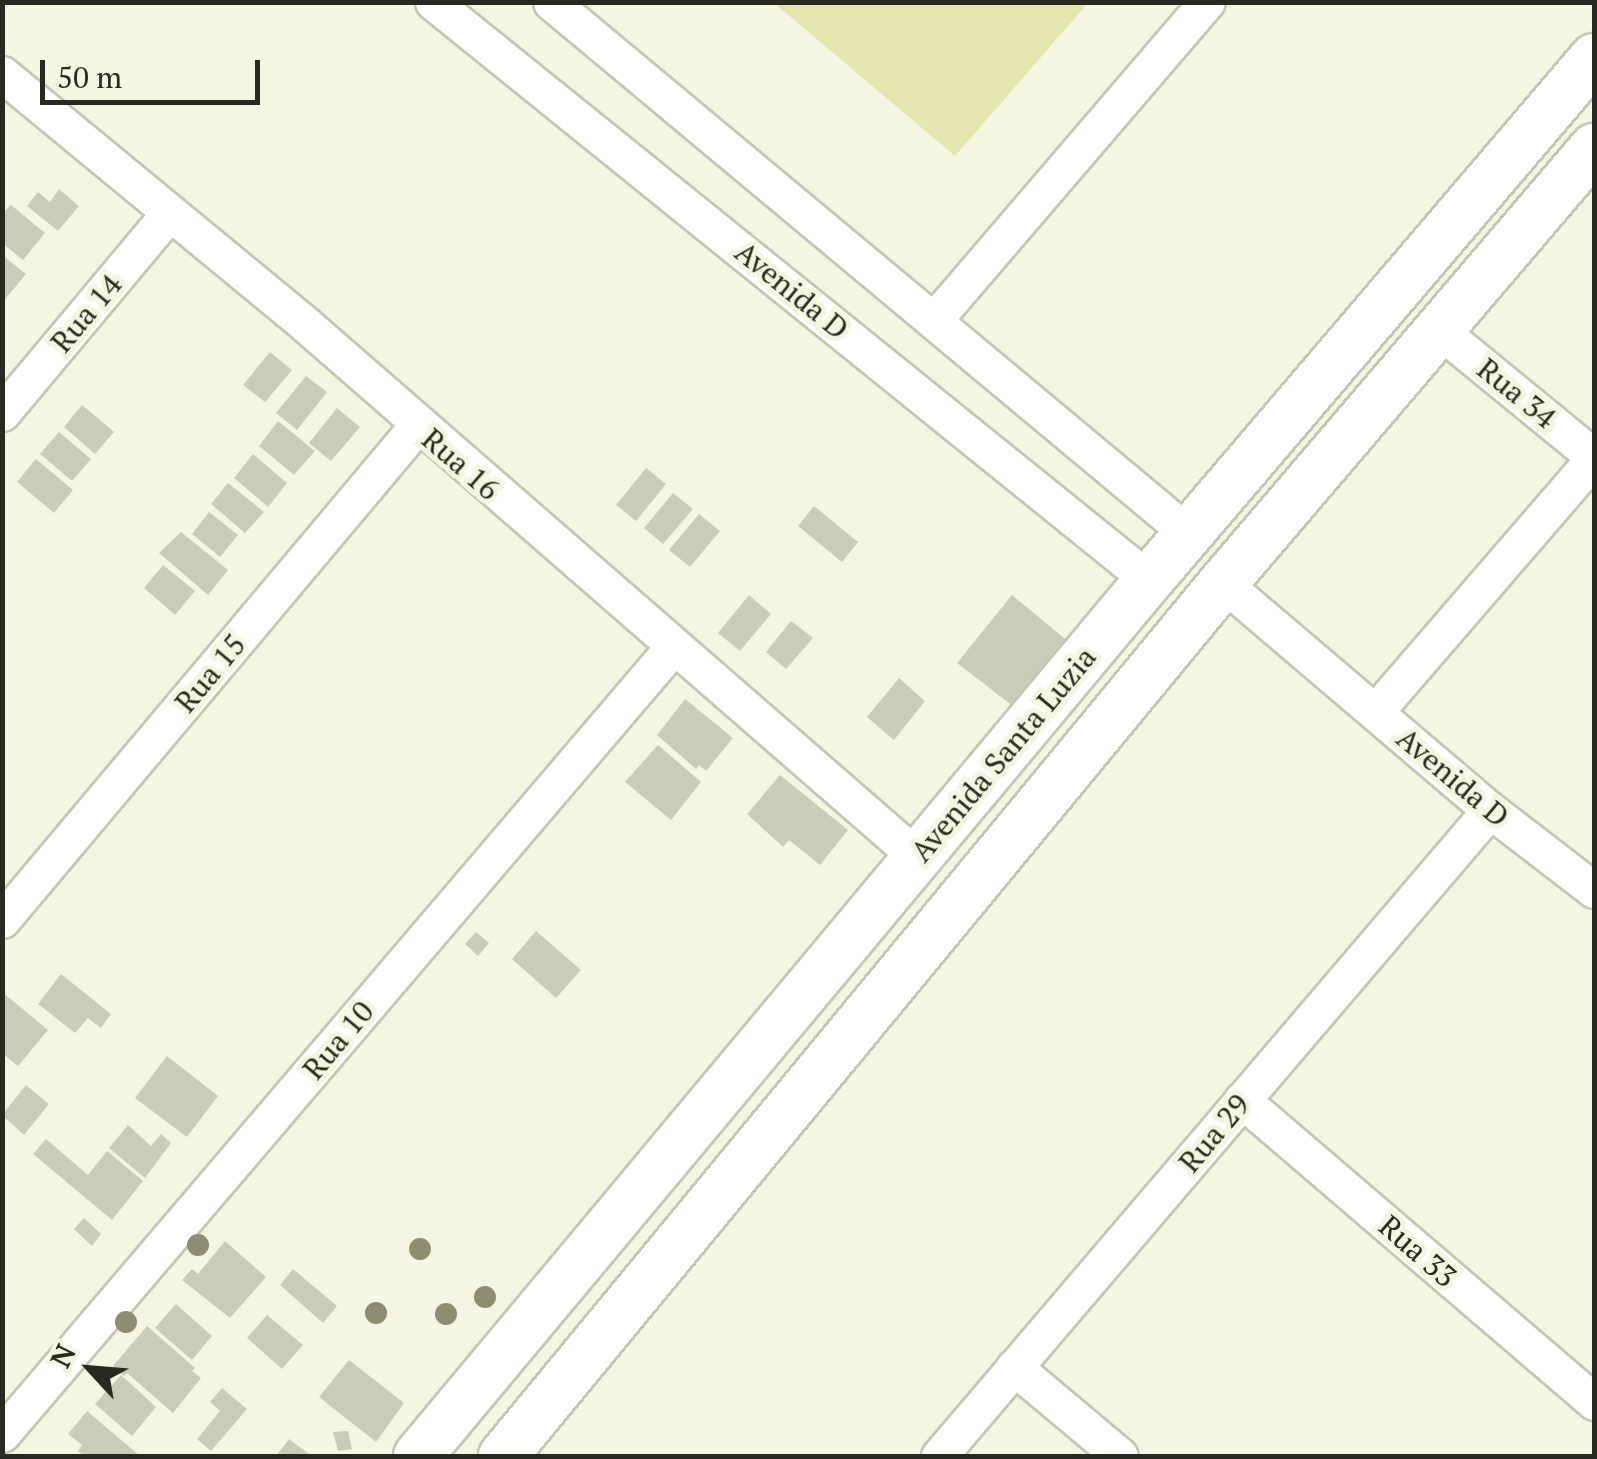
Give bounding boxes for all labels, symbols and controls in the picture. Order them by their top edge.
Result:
scale bar [45,40,265,102]
text: 50 m [57,57,122,97]
street label: Avenida D [728,233,856,347]
street label: Rua 14 [43,267,129,359]
street label: Rua 34 [1470,350,1564,436]
street label: Rua 16 [415,421,507,507]
street label: Rua 15 [167,627,253,719]
street label: Avenida Santa Luzia [903,639,1103,869]
street label: Avenida D [1390,720,1516,834]
street label: Rua 10 [295,994,381,1086]
street label: Rua 29 [1171,1087,1257,1179]
street label: Rua 33 [1372,1208,1464,1294]
north arrow [40,1319,140,1419]
text: N [41,1338,84,1373]

